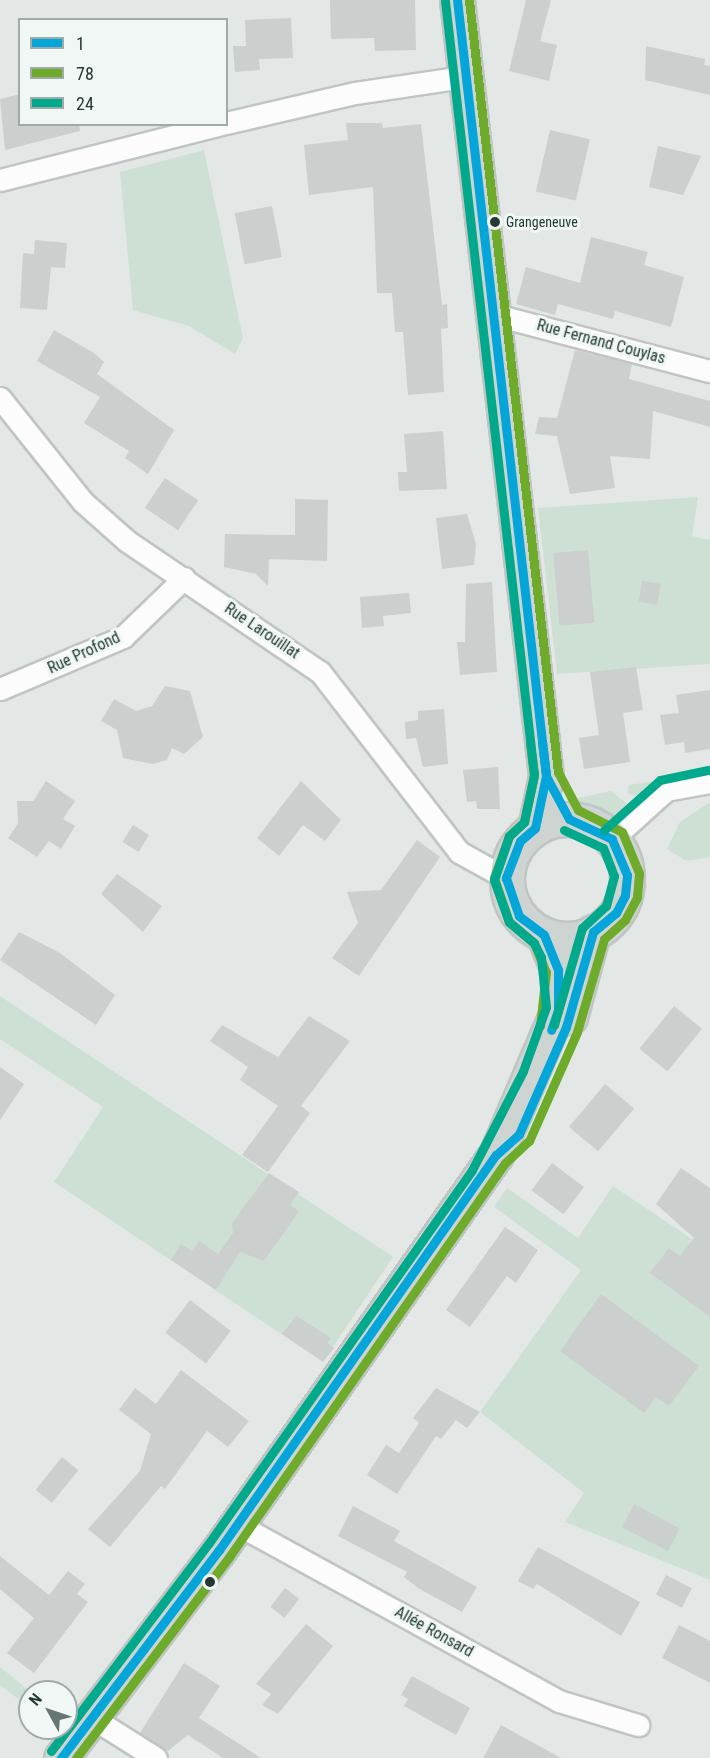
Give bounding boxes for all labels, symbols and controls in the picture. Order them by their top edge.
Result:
legend [18,18,228,126]
text: 1 [76,33,85,54]
text: 78 [76,63,94,84]
text: 24 [76,93,94,114]
place label: Grangeneuve [506,214,578,230]
marker: Grangeneuve [489,216,501,228]
street label: Rue Fernand Couylas [535,316,667,368]
street label: Rue Larouillat [221,599,303,663]
street label: Rue Profond [45,628,123,678]
unlabelled marker [204,1576,216,1588]
street label: Allée Ronsard [391,1602,477,1662]
north arrow [18,1680,78,1740]
text: N [25,1690,46,1709]

